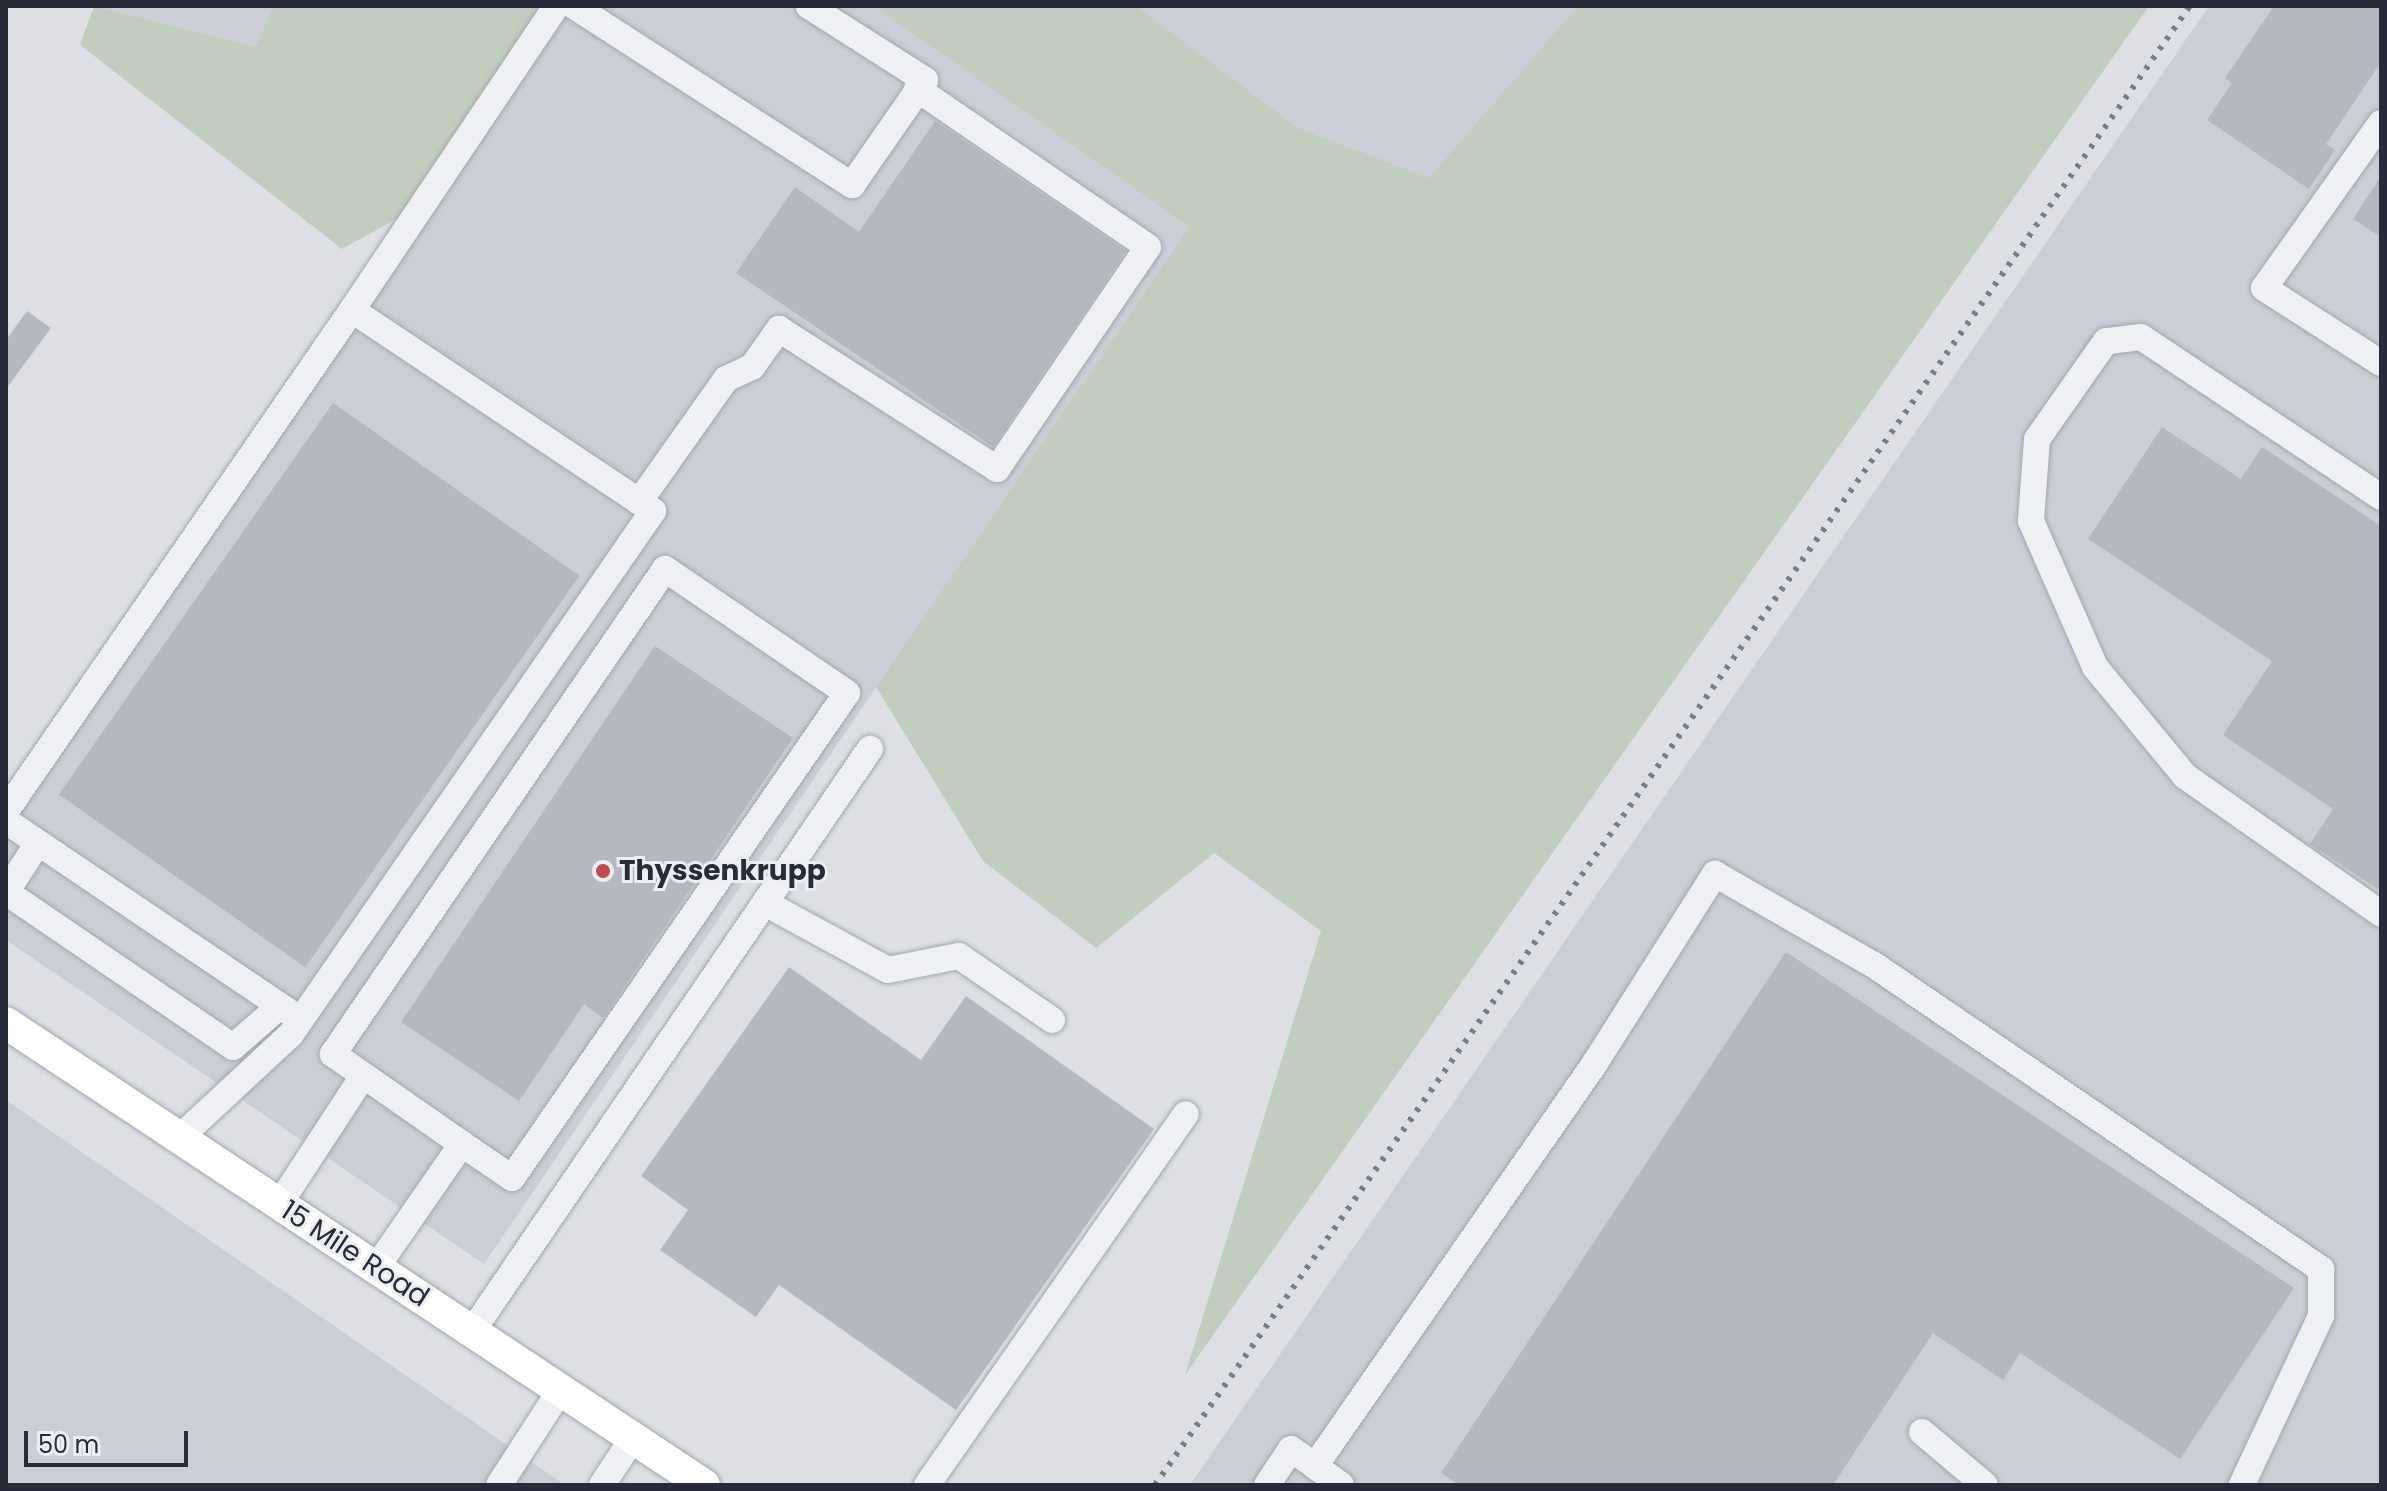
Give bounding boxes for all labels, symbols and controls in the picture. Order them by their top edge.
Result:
place label: Thyssenkrupp [619,854,826,888]
marker: Thyssenkrupp [594,862,612,880]
street label: 15 Mile Road [275,1194,435,1314]
scale bar [28,1415,192,1465]
text: 50 m [38,1428,99,1461]

